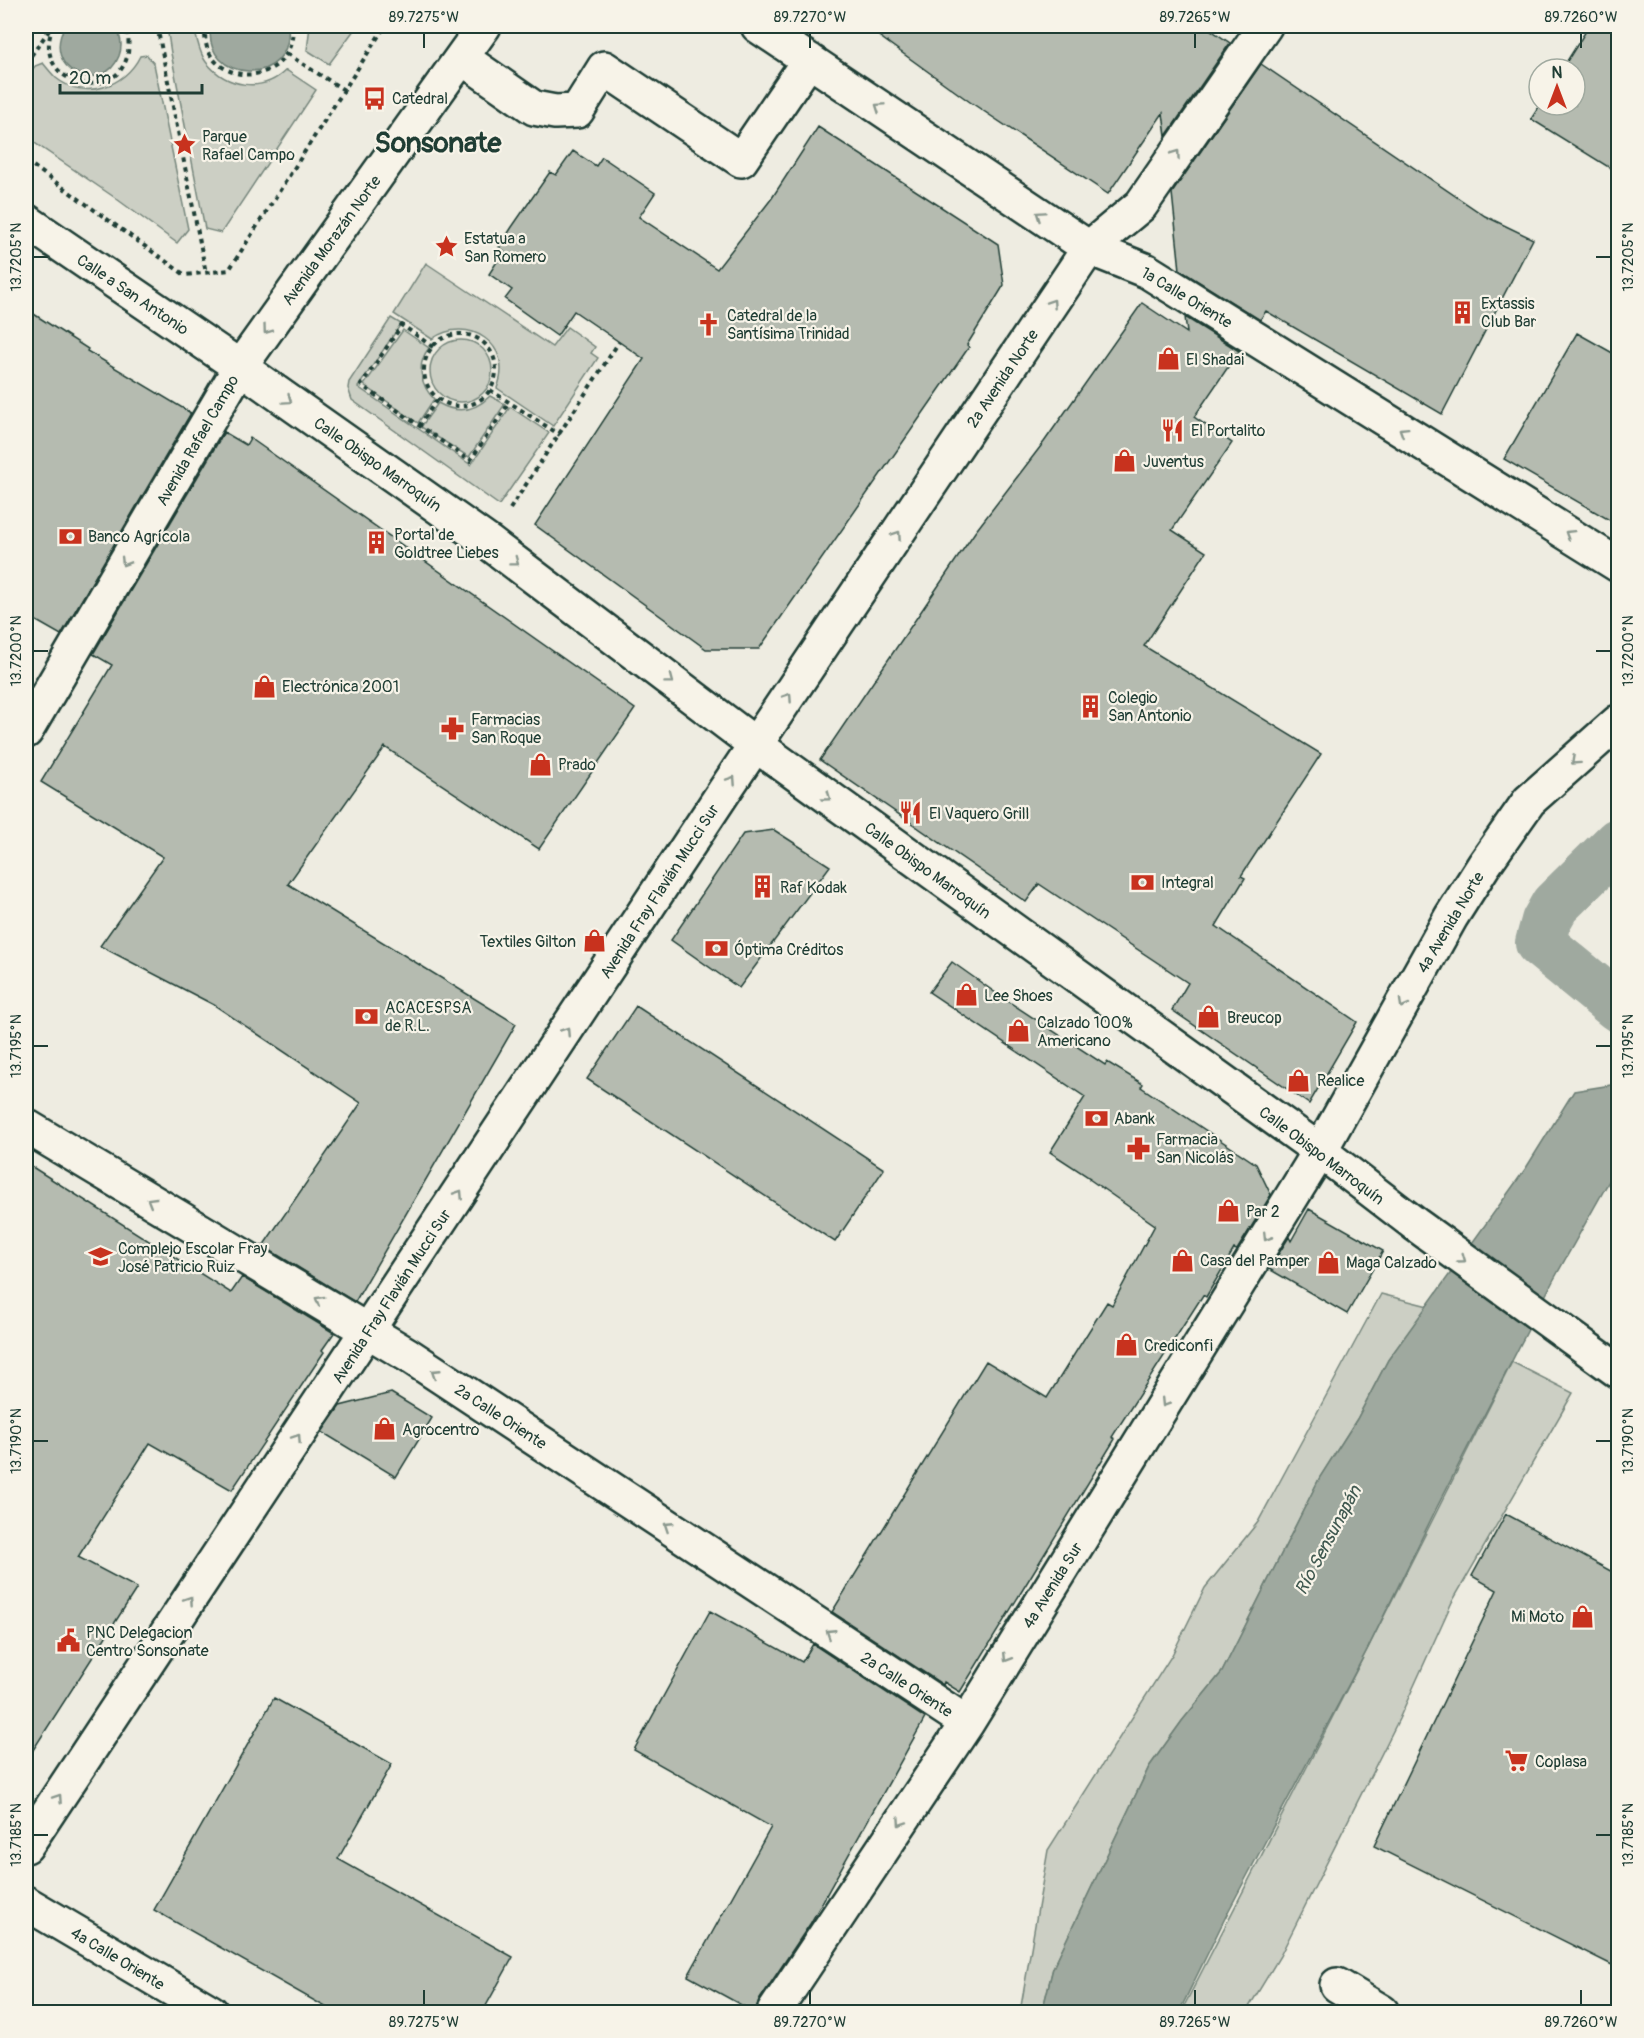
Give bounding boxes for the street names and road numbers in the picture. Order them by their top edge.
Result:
street label: Avenida Morazán Norte [278,172,386,310]
street label: Calle a San Antonio [73,250,193,340]
street label: 1a Calle Oriente [1137,263,1236,333]
street label: 2a Avenida Norte [963,326,1043,431]
street label: Avenida Rafael Campo [152,371,244,509]
street label: Calle Obispo Marroquín [310,413,445,517]
street label: Avenida Fray Flavián Mucci Sur [596,800,724,983]
street label: Calle Obispo Marroquín [860,818,995,923]
street label: 4a Avenida Norte [1413,868,1489,977]
street label: Calle Obispo Marroquín [1255,1102,1388,1209]
street label: Avenida Fray Flavián Mucci Sur [328,1205,456,1388]
street label: 2a Calle Oriente [451,1380,550,1454]
street label: 4a Avenida Sur [1018,1538,1087,1632]
street label: 2a Calle Oriente [857,1648,956,1722]
street label: 4a Calle Oriente [67,1923,168,1995]

